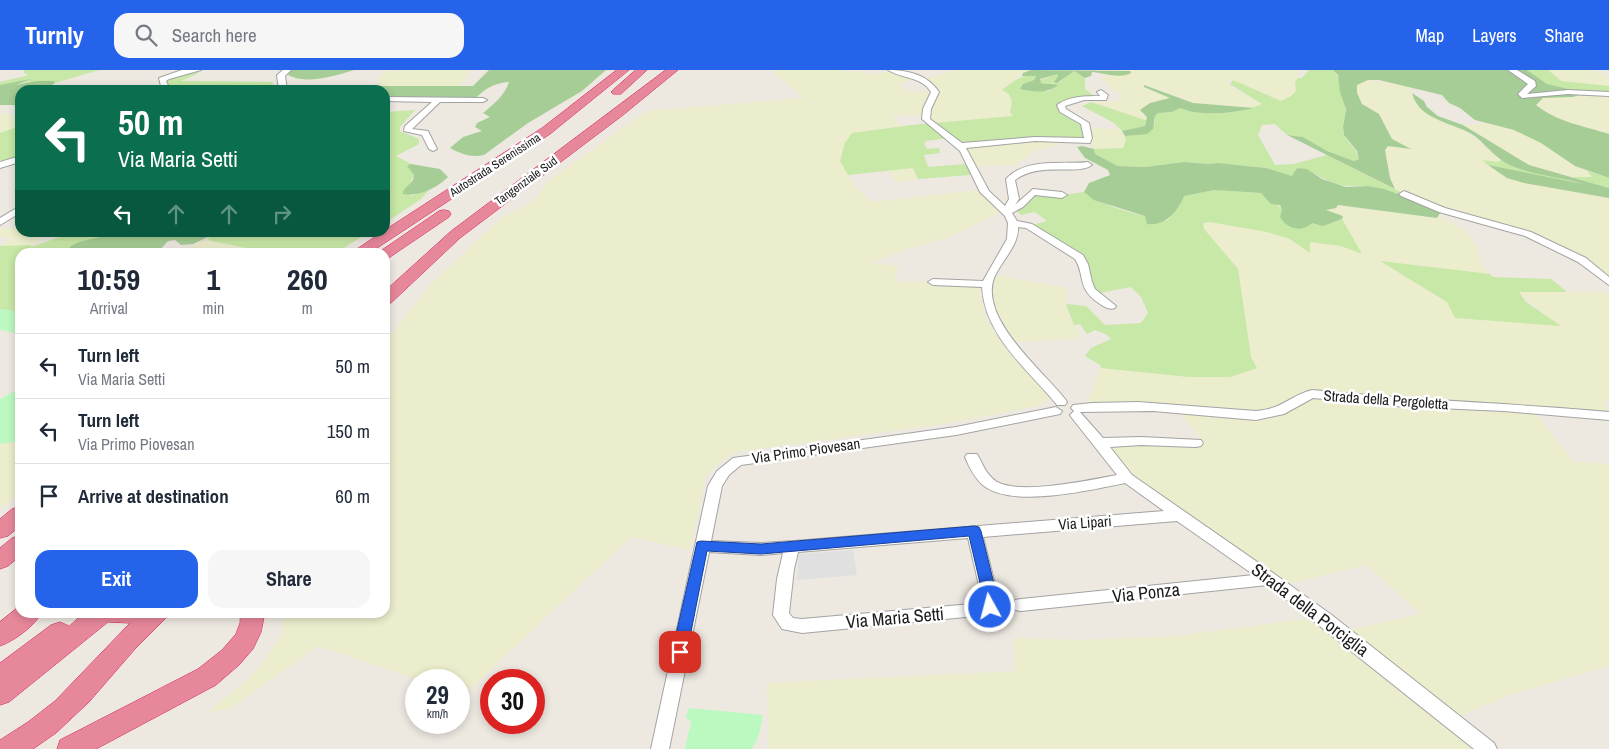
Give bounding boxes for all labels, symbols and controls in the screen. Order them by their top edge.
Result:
search box [114,13,464,58]
text: Turnly [25,19,84,51]
icon: search [132,21,160,49]
text: Search here [172,22,257,48]
text: Map [1416,23,1444,48]
text: Layers [1472,23,1517,48]
text: Share [1545,23,1584,48]
text: 50 m [118,99,183,146]
icon: left [35,105,100,170]
street label: Autostrada Serenissima [446,129,544,201]
text: Via Maria Setti [118,144,238,174]
street label: Tangenziale Sud [492,153,560,209]
icon: left [109,200,137,228]
icon: ahead [162,200,190,228]
icon: ahead [215,200,243,228]
icon: right [268,200,296,228]
text: 10:59 [77,259,140,299]
text: 1 [207,259,220,299]
text: 260 [287,259,328,299]
text: Arrival [90,297,128,319]
text: min [202,297,224,319]
text: m [302,297,313,319]
text: Turn left [78,342,139,368]
icon: left [35,352,63,380]
text: 50 m [335,353,370,379]
text: Via Maria Setti [78,368,165,390]
street label: Strada della Pergoletta [1323,385,1449,414]
text: Turn left [78,407,139,433]
icon: left [35,417,63,445]
text: 150 m [327,418,370,444]
text: Via Primo Piovesan [78,433,194,455]
street label: Via Primo Piovesan [750,433,861,469]
icon: arrive [35,482,63,510]
text: Arrive at destination [78,483,229,509]
text: 60 m [335,483,370,509]
street label: Via Lipari [1058,510,1112,535]
button: Exit [35,550,198,608]
button: Share [208,550,370,608]
street label: Strada della Porciglia [1246,557,1374,662]
street label: Via Ponza [1111,577,1181,608]
position arrow [963,580,1015,632]
street label: Via Maria Setti [845,601,945,634]
pin [659,631,701,673]
icon: arrive [666,638,694,666]
speed limit sign: 30 [480,669,545,734]
text: 29 [426,678,449,712]
text: km/h [427,706,448,722]

